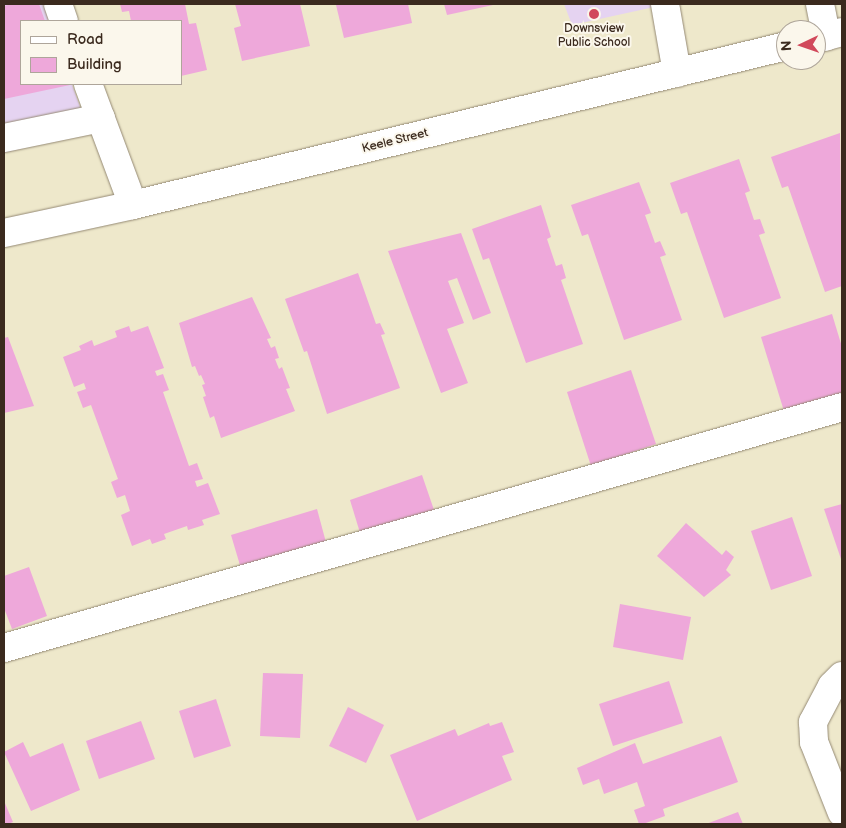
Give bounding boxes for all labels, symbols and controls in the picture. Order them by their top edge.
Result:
marker: Downsview Public School [588,8,600,20]
legend [20,20,182,85]
north arrow [776,20,826,70]
place label: Downsview Public School [558,22,630,50]
text: Road [67,30,103,49]
text: N [778,40,795,51]
text: Building [67,55,122,74]
street label: Keele Street [360,126,430,156]

